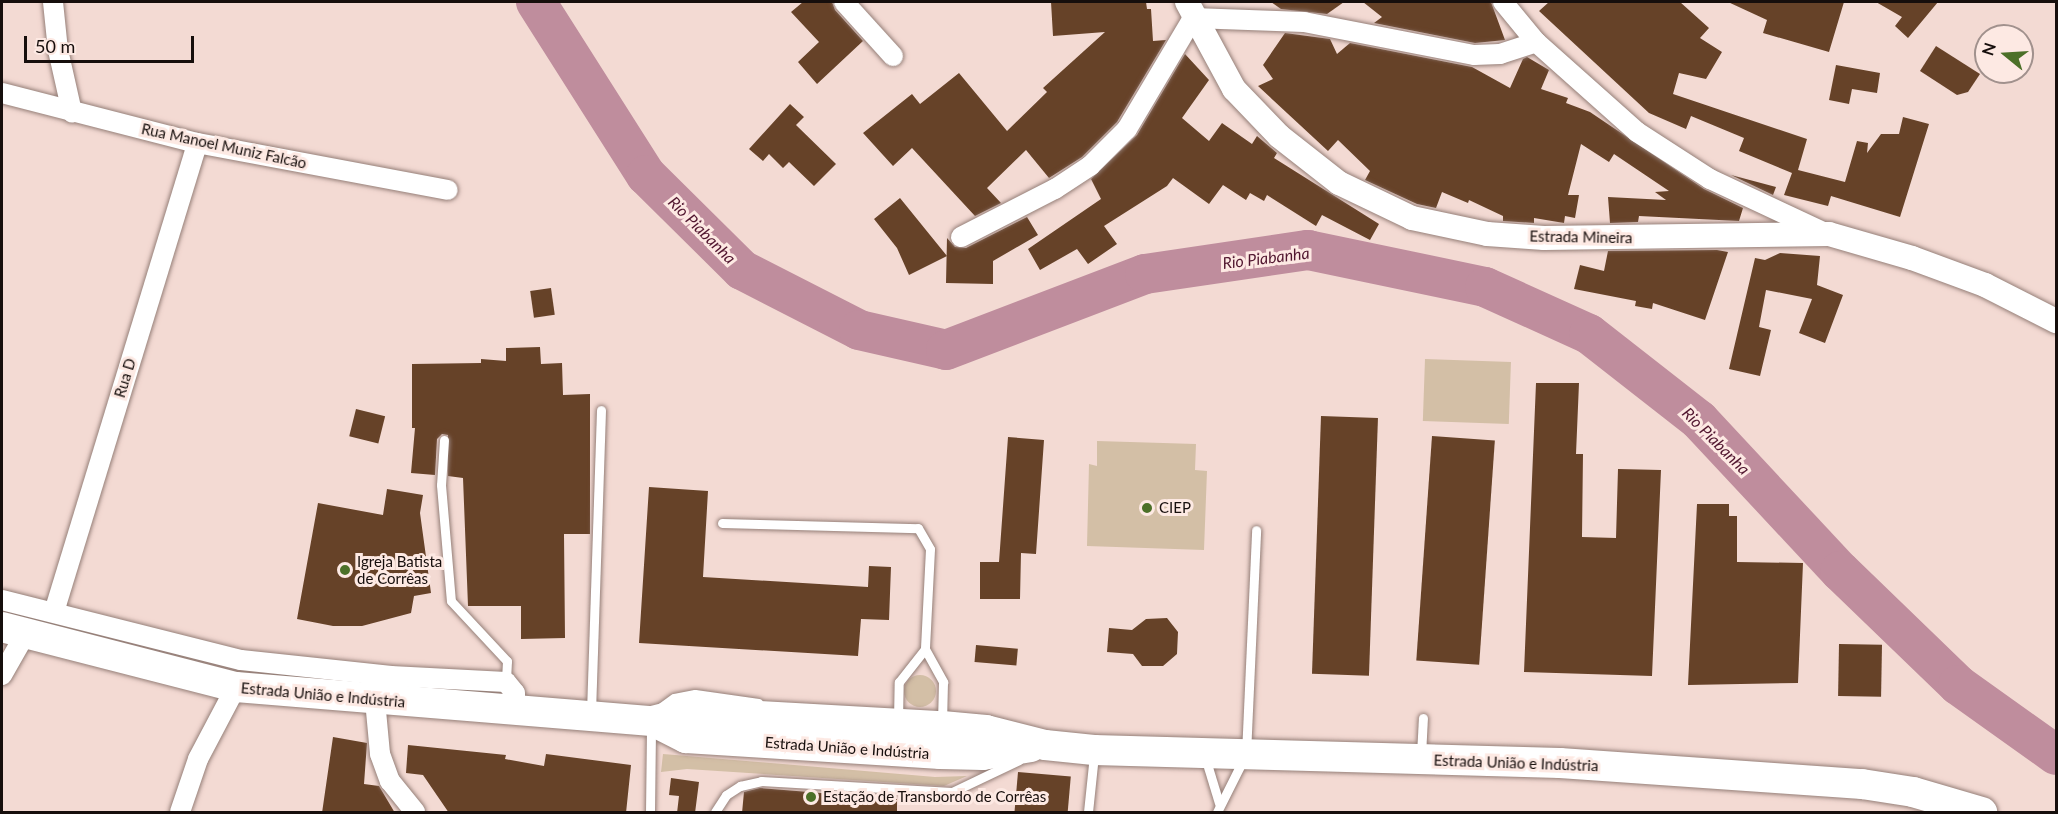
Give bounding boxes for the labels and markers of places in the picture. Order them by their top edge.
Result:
place label: CIEP [1159,499,1191,517]
marker: CIEP [1140,501,1154,515]
place label: Igreja Batista de Corrêas [357,552,442,587]
marker: Igreja Batista de Corrêas [338,563,352,577]
place label: Estação de Transbordo de Corrêas [823,788,1047,806]
marker: Estação de Transbordo de Corrêas [804,790,818,804]

